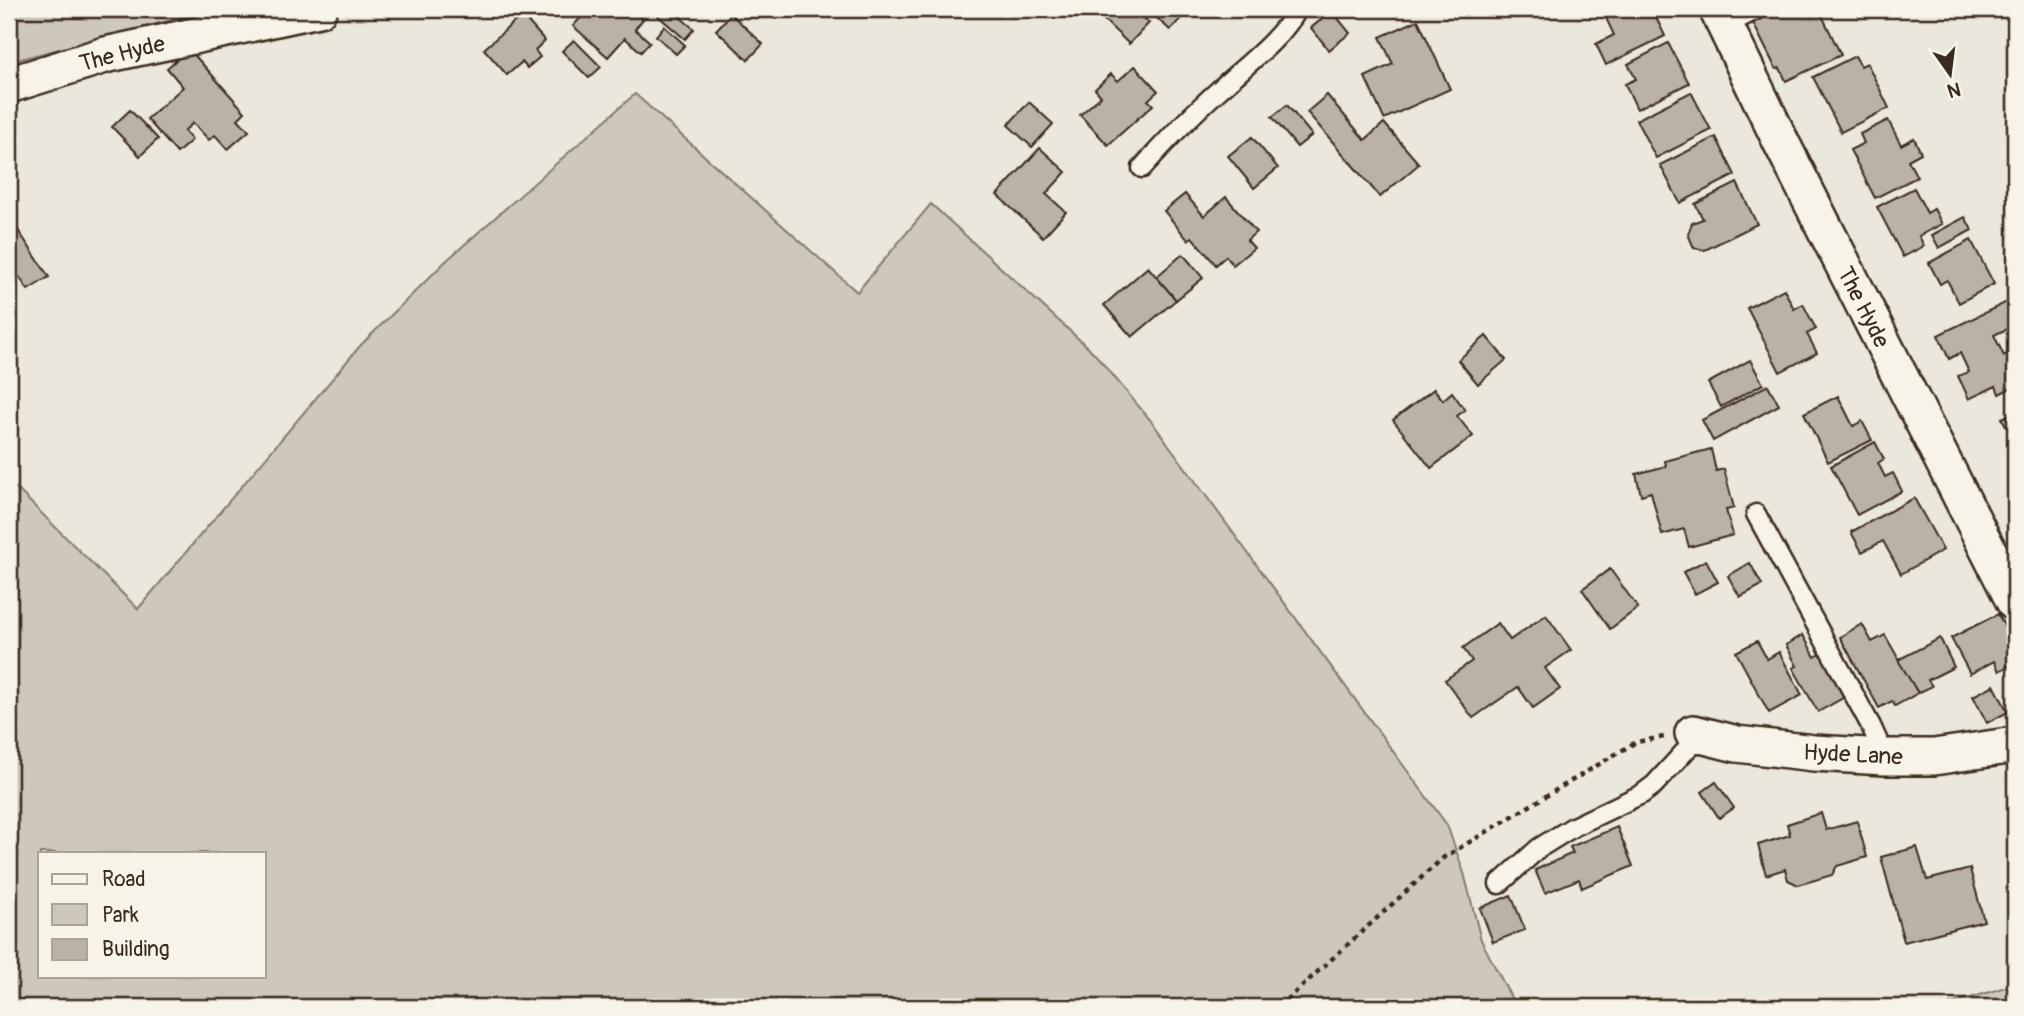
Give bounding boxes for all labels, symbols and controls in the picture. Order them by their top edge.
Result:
street label: The Hyde [76,29,169,78]
north arrow [1916,38,1986,108]
text: N [1945,76,1963,103]
street label: The Hyde [1831,262,1897,353]
street label: Hyde Lane [1803,737,1904,772]
legend [38,852,266,978]
text: Road [102,866,146,893]
text: Park [102,902,139,929]
text: Building [102,936,169,963]

